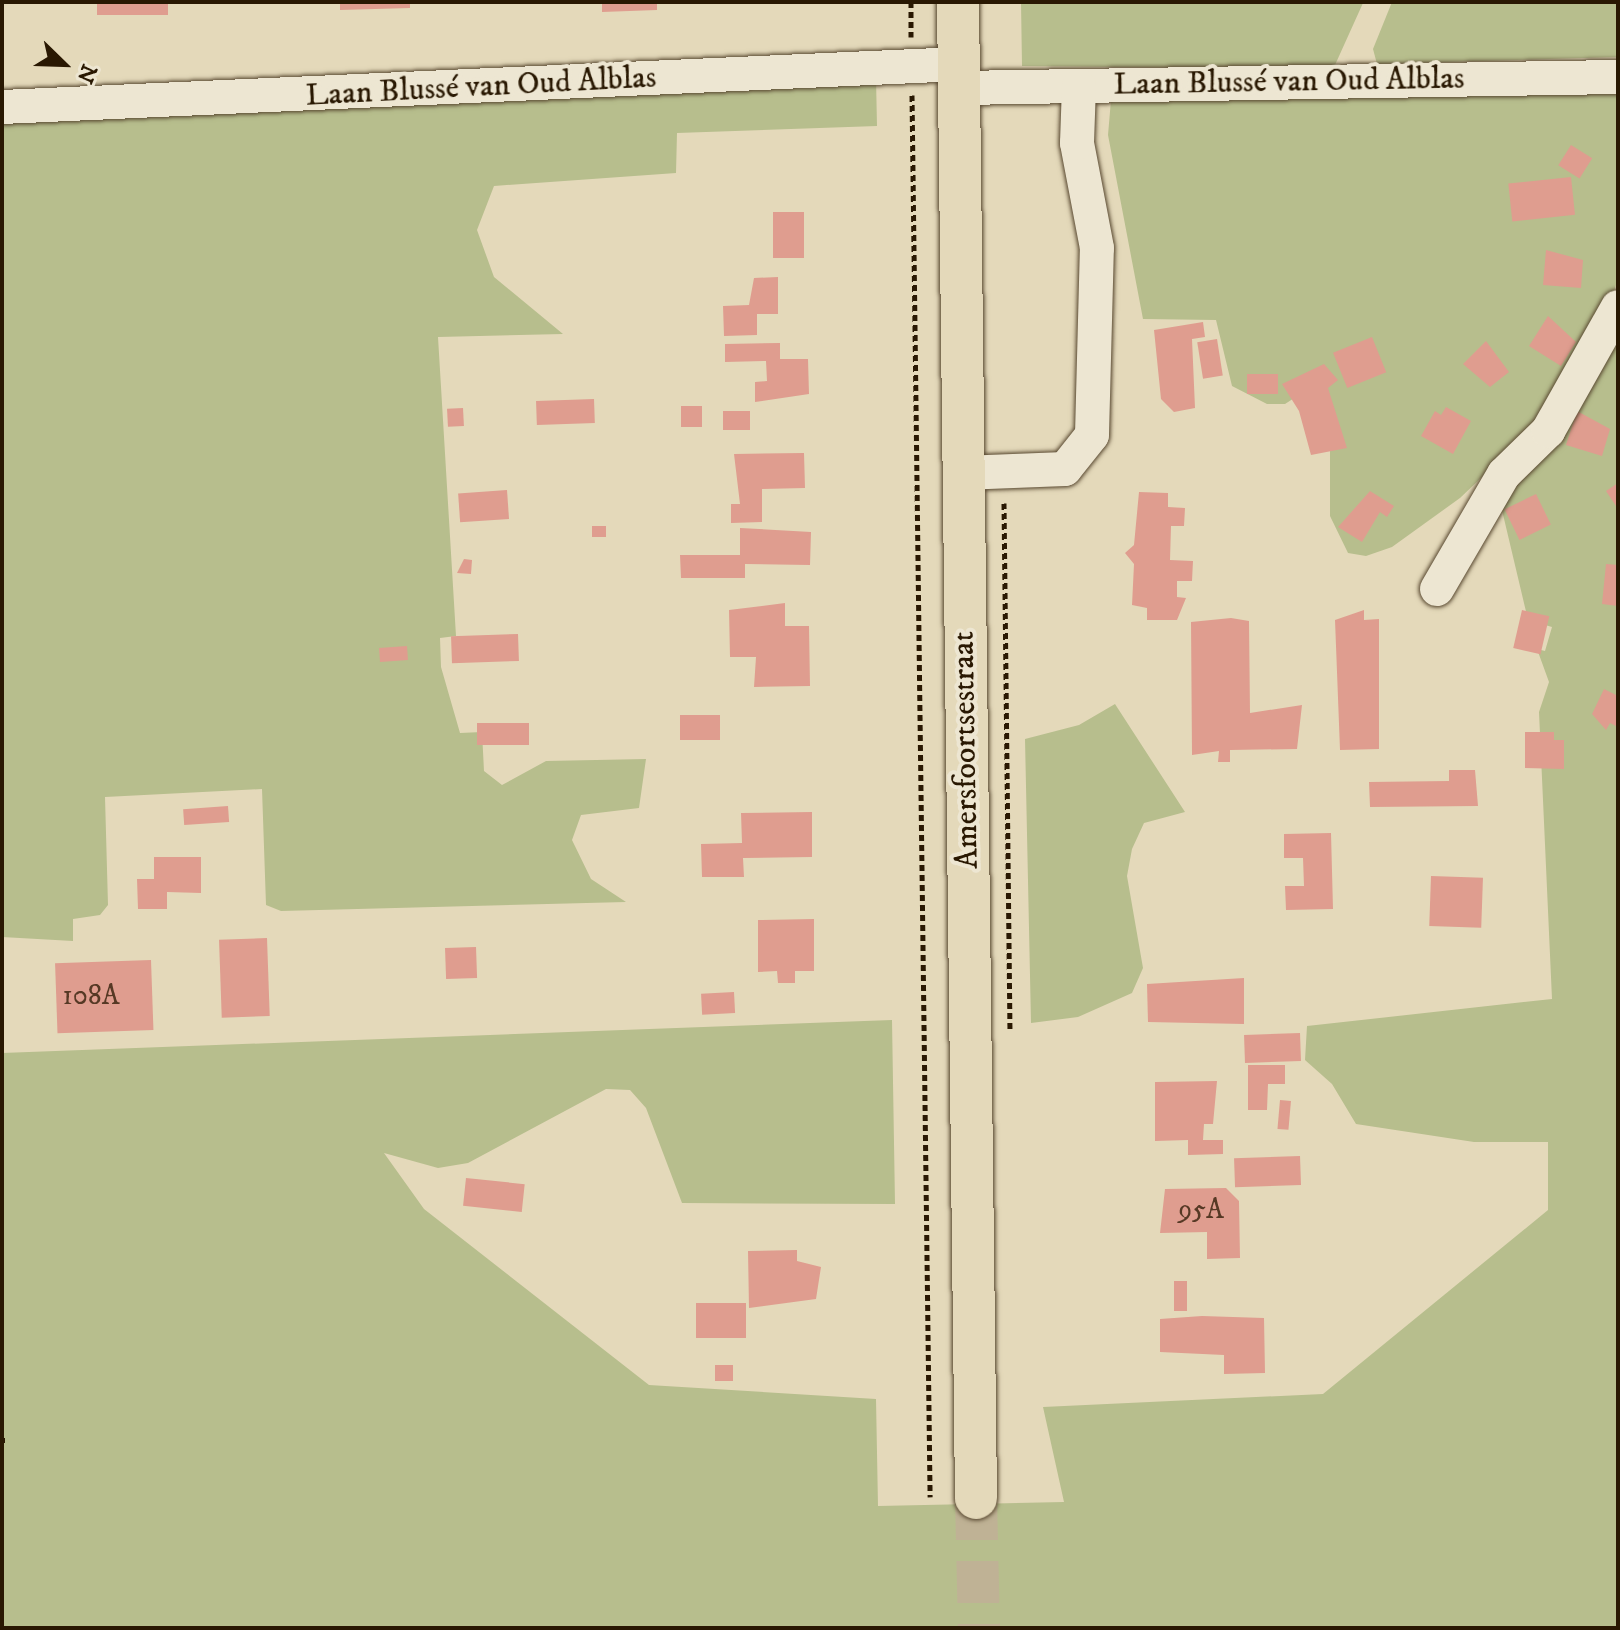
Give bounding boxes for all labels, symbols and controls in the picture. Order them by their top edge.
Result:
north arrow [24,24,104,104]
street label: Laan Blussé van Oud Alblas [305,59,657,115]
text: N [71,60,103,87]
street label: Laan Blussé van Oud Alblas [1113,60,1465,104]
street label: Amersfoortsestraat [945,631,987,869]
house number: 108A [62,979,120,1013]
house number: 95A [1178,1193,1224,1227]

